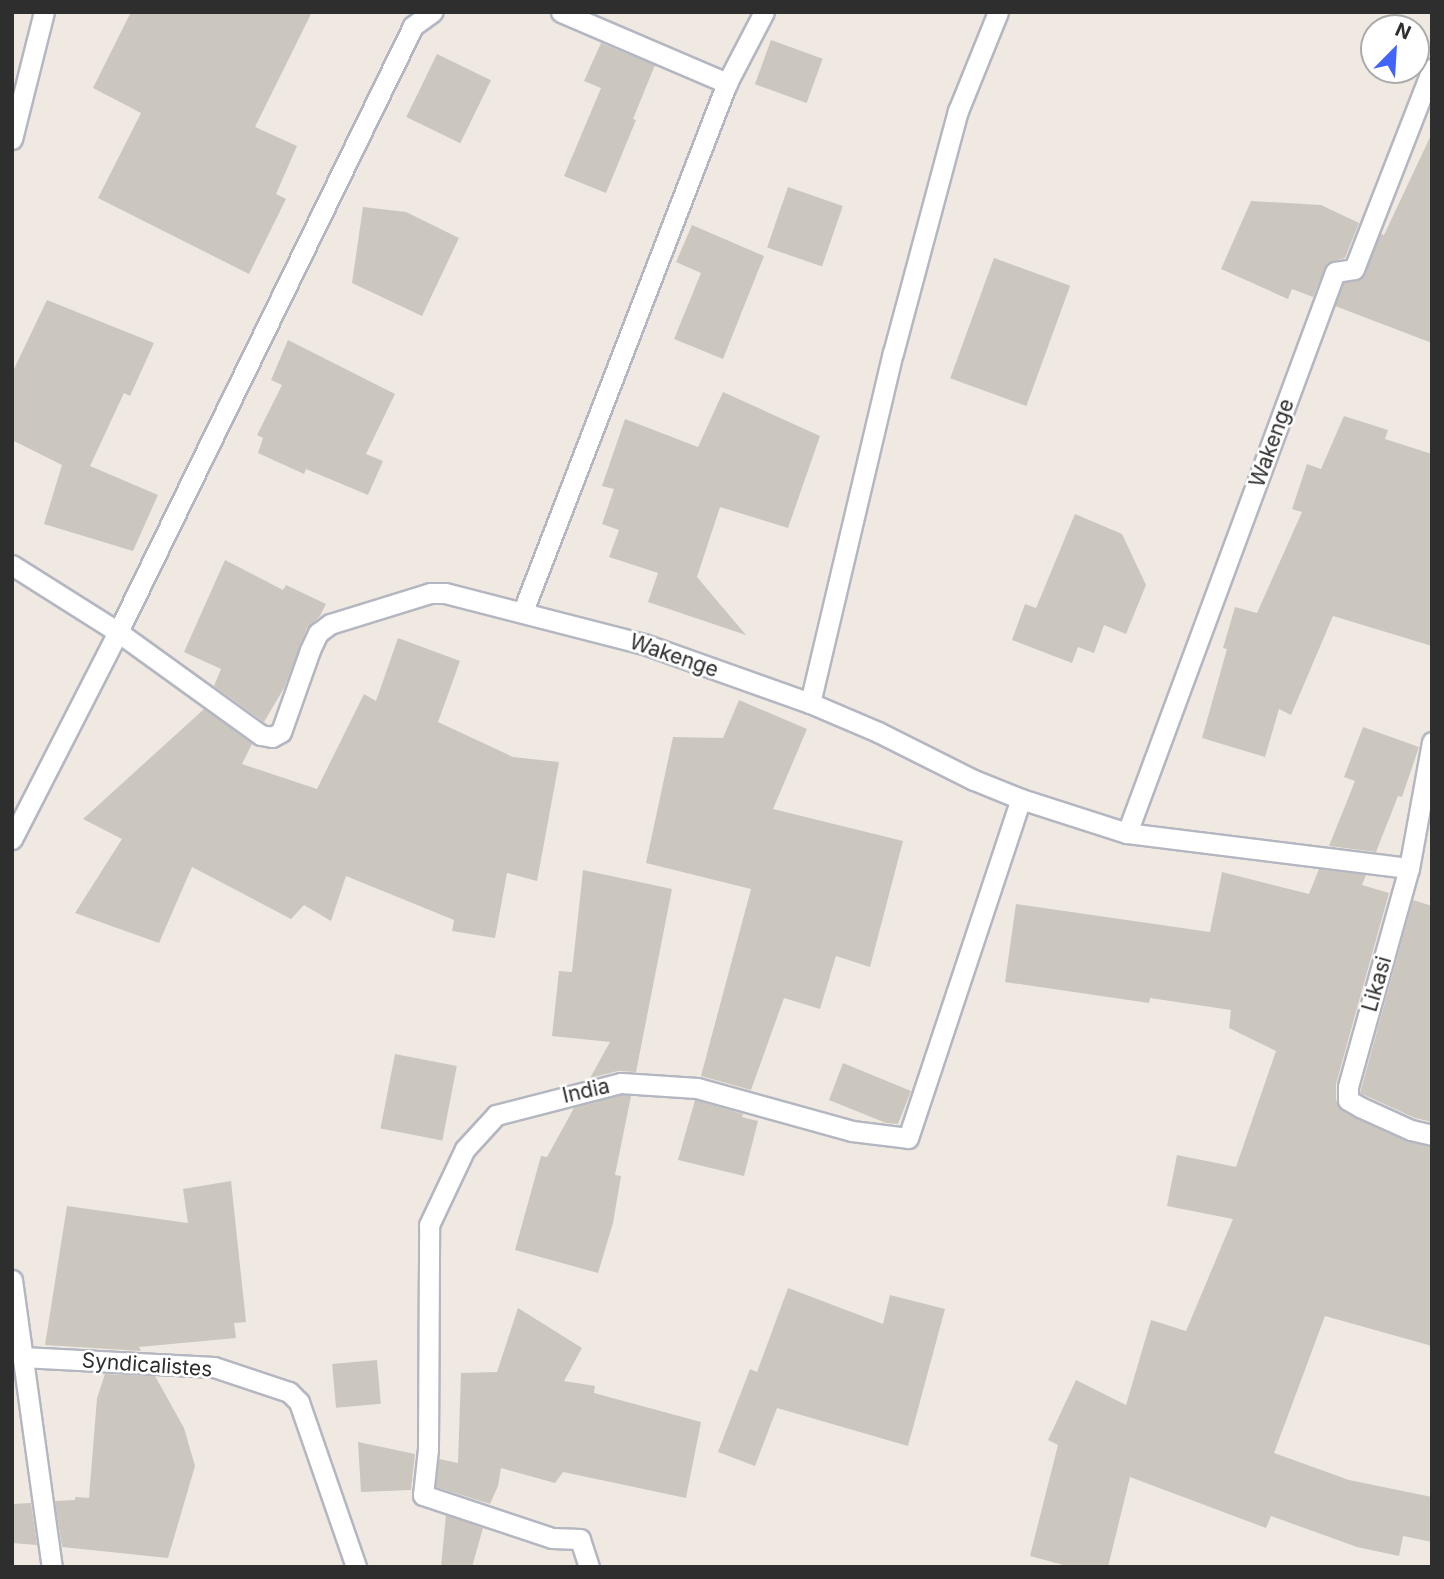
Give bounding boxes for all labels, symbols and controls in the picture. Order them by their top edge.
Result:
north arrow [1360,14,1430,84]
text: N [1392,18,1414,45]
street label: Wakenge [1244,395,1300,491]
street label: Wakenge [626,629,722,683]
street label: Likasi [1357,953,1397,1015]
street label: India [560,1073,612,1109]
street label: Syndicalistes [81,1348,213,1382]

